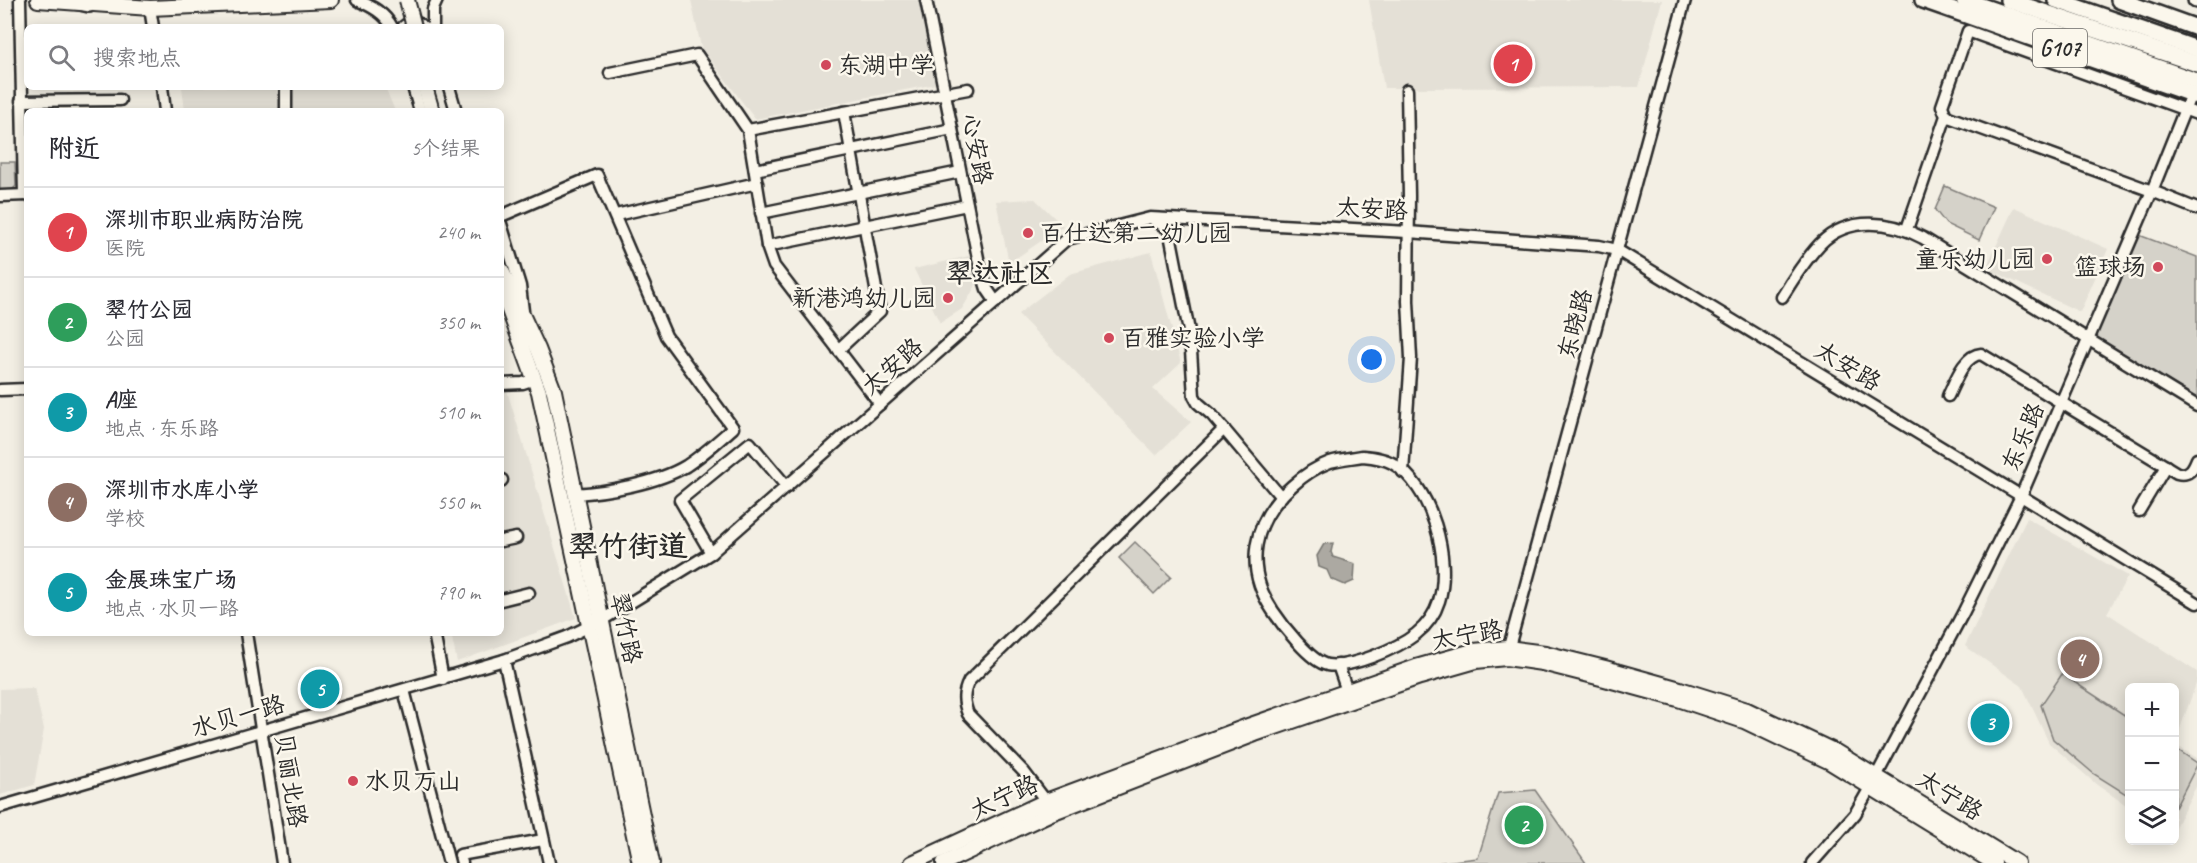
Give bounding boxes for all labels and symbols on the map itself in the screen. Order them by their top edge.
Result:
road number: G107 [2033,29,2087,67]
pin: 1 [1494,42,1532,86]
place label: 东湖中学 [838,50,934,80]
marker: 东湖中学 [819,58,833,72]
street label: 心安路 [955,111,999,187]
street label: 太安路 [1335,192,1409,226]
place label: 百仕达第二幼儿园 [1040,218,1232,248]
marker: 百仕达第二幼儿园 [1021,226,1035,240]
place label: 童乐幼儿园 [1915,244,2035,274]
marker: 童乐幼儿园 [2040,252,2054,266]
place label: 篮球场 [2074,252,2146,282]
district label: 翠达社区 [946,256,1054,290]
marker: 篮球场 [2151,260,2165,274]
place label: 新港鸿幼儿园 [792,283,936,313]
street label: 东晓路 [1551,285,1599,363]
marker: 新港鸿幼儿园 [941,291,955,305]
place label: 百雅实验小学 [1121,323,1265,353]
street label: 太安路 [855,331,929,401]
marker: 百雅实验小学 [1102,331,1116,345]
street label: 太安路 [1809,335,1887,397]
your location [1357,345,1386,374]
street label: 东乐路 [1995,398,2051,476]
district label: 翠竹街道 [568,527,688,565]
street label: 翠竹路 [604,590,648,666]
street label: 太宁路 [1429,614,1505,656]
pin: 4 [2060,636,2100,682]
pin: 5 [300,666,340,712]
street label: 水贝一路 [188,688,288,744]
pin: 3 [1970,700,2010,746]
street label: 贝丽北路 [269,730,313,830]
street label: 太宁路 [1912,763,1988,827]
place label: 水贝万山 [365,766,461,796]
street label: 太宁路 [965,768,1043,826]
marker: 水贝万山 [346,774,360,788]
pin: 2 [1504,802,1544,848]

